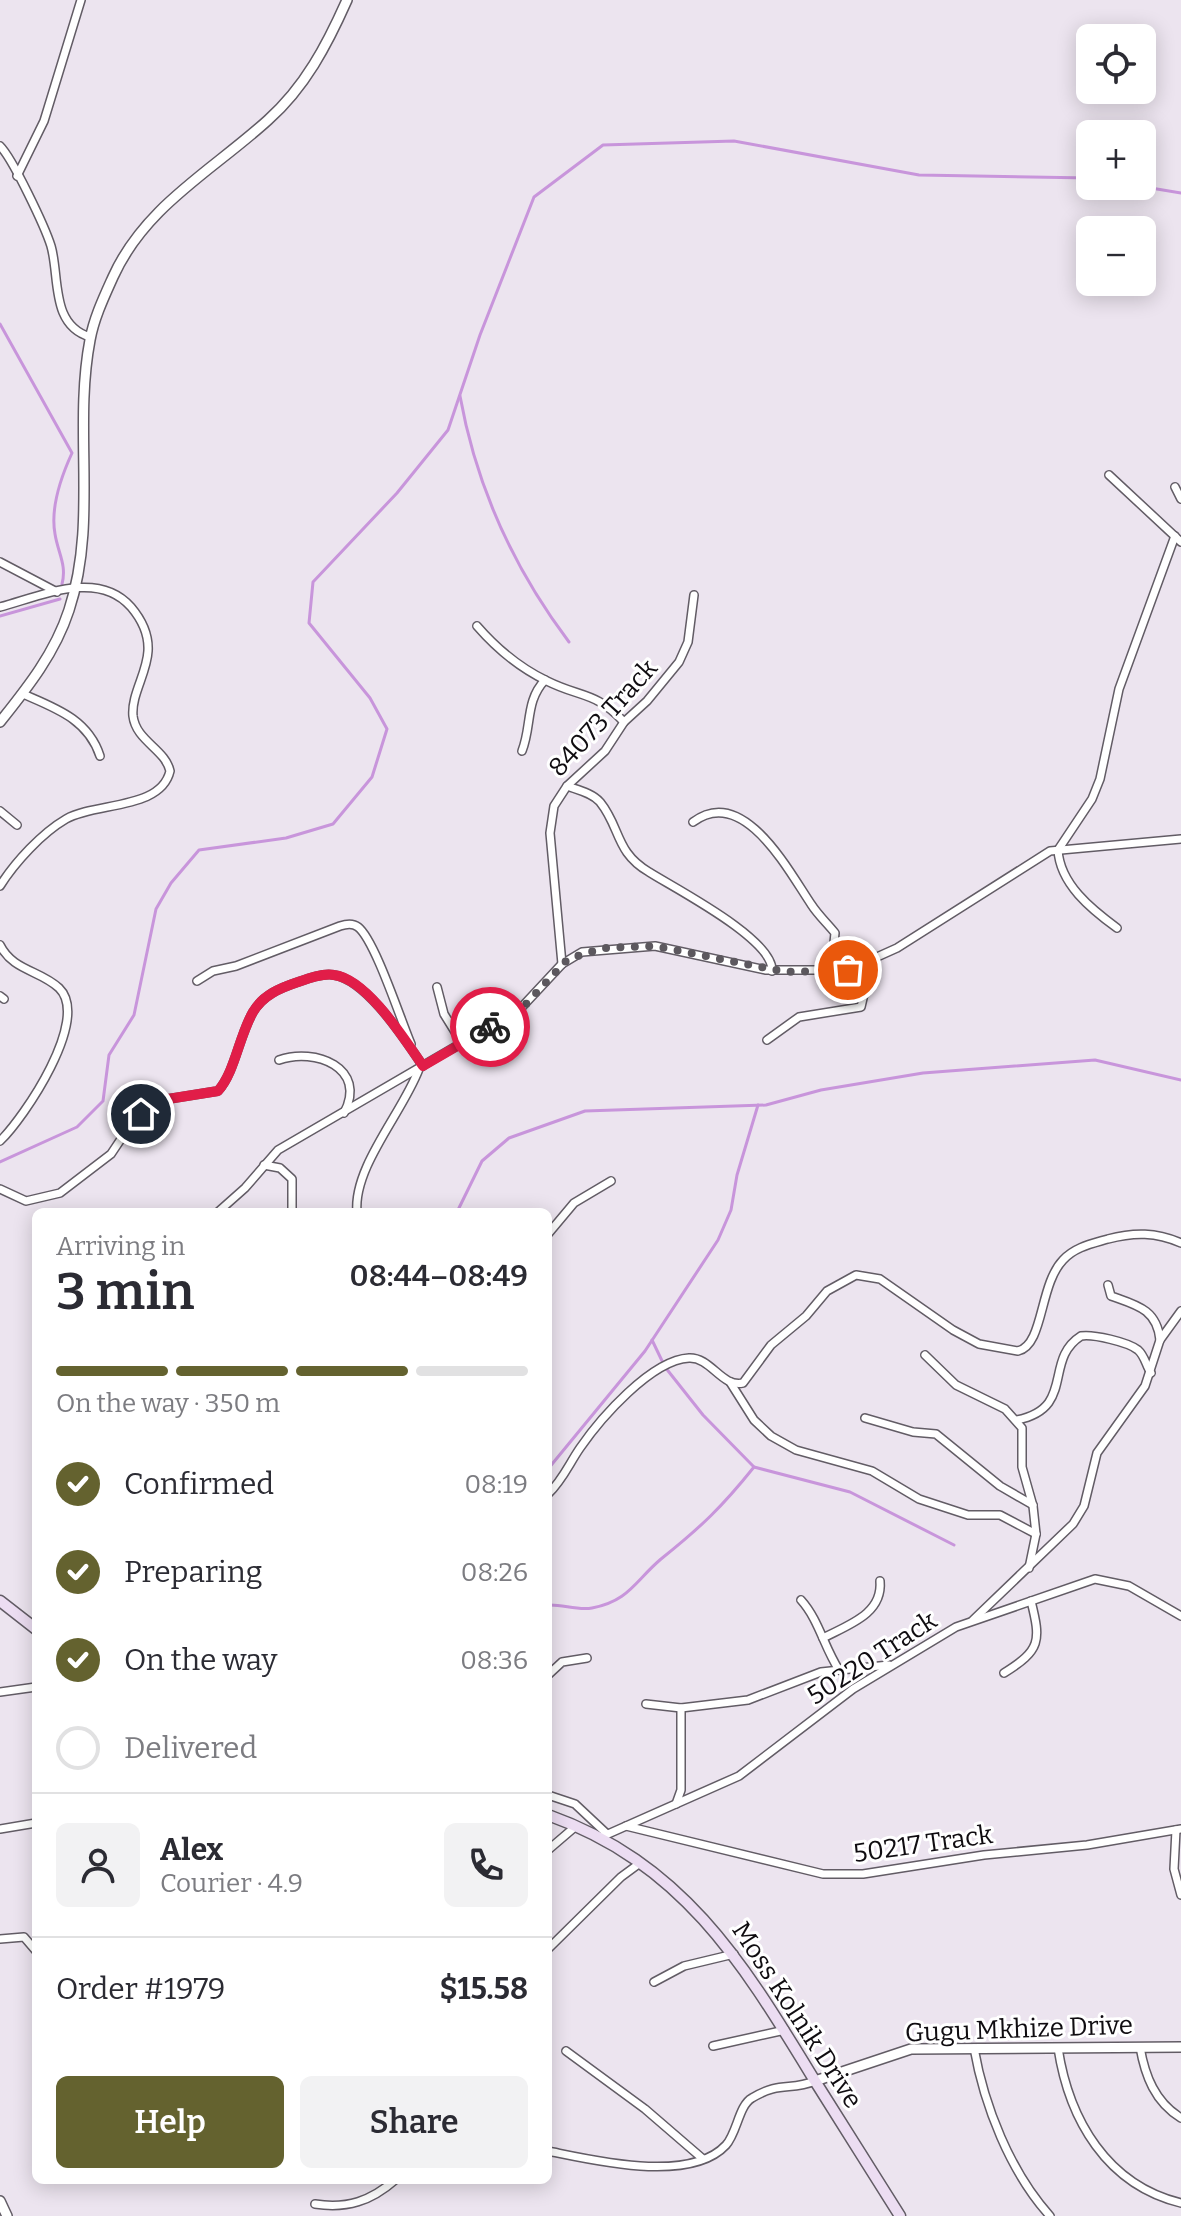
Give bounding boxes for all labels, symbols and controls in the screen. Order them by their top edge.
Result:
map controls [1076,24,1156,296]
button: locate [1076,24,1156,104]
button: + [1076,120,1156,200]
button: − [1076,216,1156,296]
street label: 84073 Track [542,653,664,783]
pin [814,936,882,1004]
icon: bag [826,948,870,992]
courier [450,987,530,1067]
icon: bike [468,1005,512,1049]
pin [107,1080,175,1148]
icon: home [119,1092,163,1136]
text: Arriving in [56,1231,185,1262]
text: 08:44–08:49 [350,1258,528,1294]
text: 3 min [56,1260,195,1323]
text: On the way · 350 m [56,1388,280,1419]
icon: check [56,1462,100,1506]
text: Confirmed [124,1466,274,1502]
text: 08:19 [464,1469,528,1500]
icon: check [56,1550,100,1594]
text: Preparing [124,1554,262,1590]
text: 08:26 [461,1557,528,1588]
street label: 50220 Track [802,1605,943,1711]
icon: check [56,1638,100,1682]
text: On the way [124,1642,277,1678]
text: 08:36 [460,1645,528,1676]
text: Delivered [124,1730,257,1766]
street label: 50217 Track [851,1819,995,1869]
button: person [56,1823,140,1907]
button: phone [444,1823,528,1907]
text: Alex [160,1832,223,1868]
text: Courier · 4.9 [160,1868,303,1899]
street label: Moss Kolnik Drive [725,1916,869,2114]
text: Order #1979 [56,1971,225,2007]
text: $15.58 [440,1971,528,2007]
street label: Gugu Mkhize Drive [904,2010,1134,2048]
button: Help [56,2076,284,2168]
button: Share [300,2076,528,2168]

